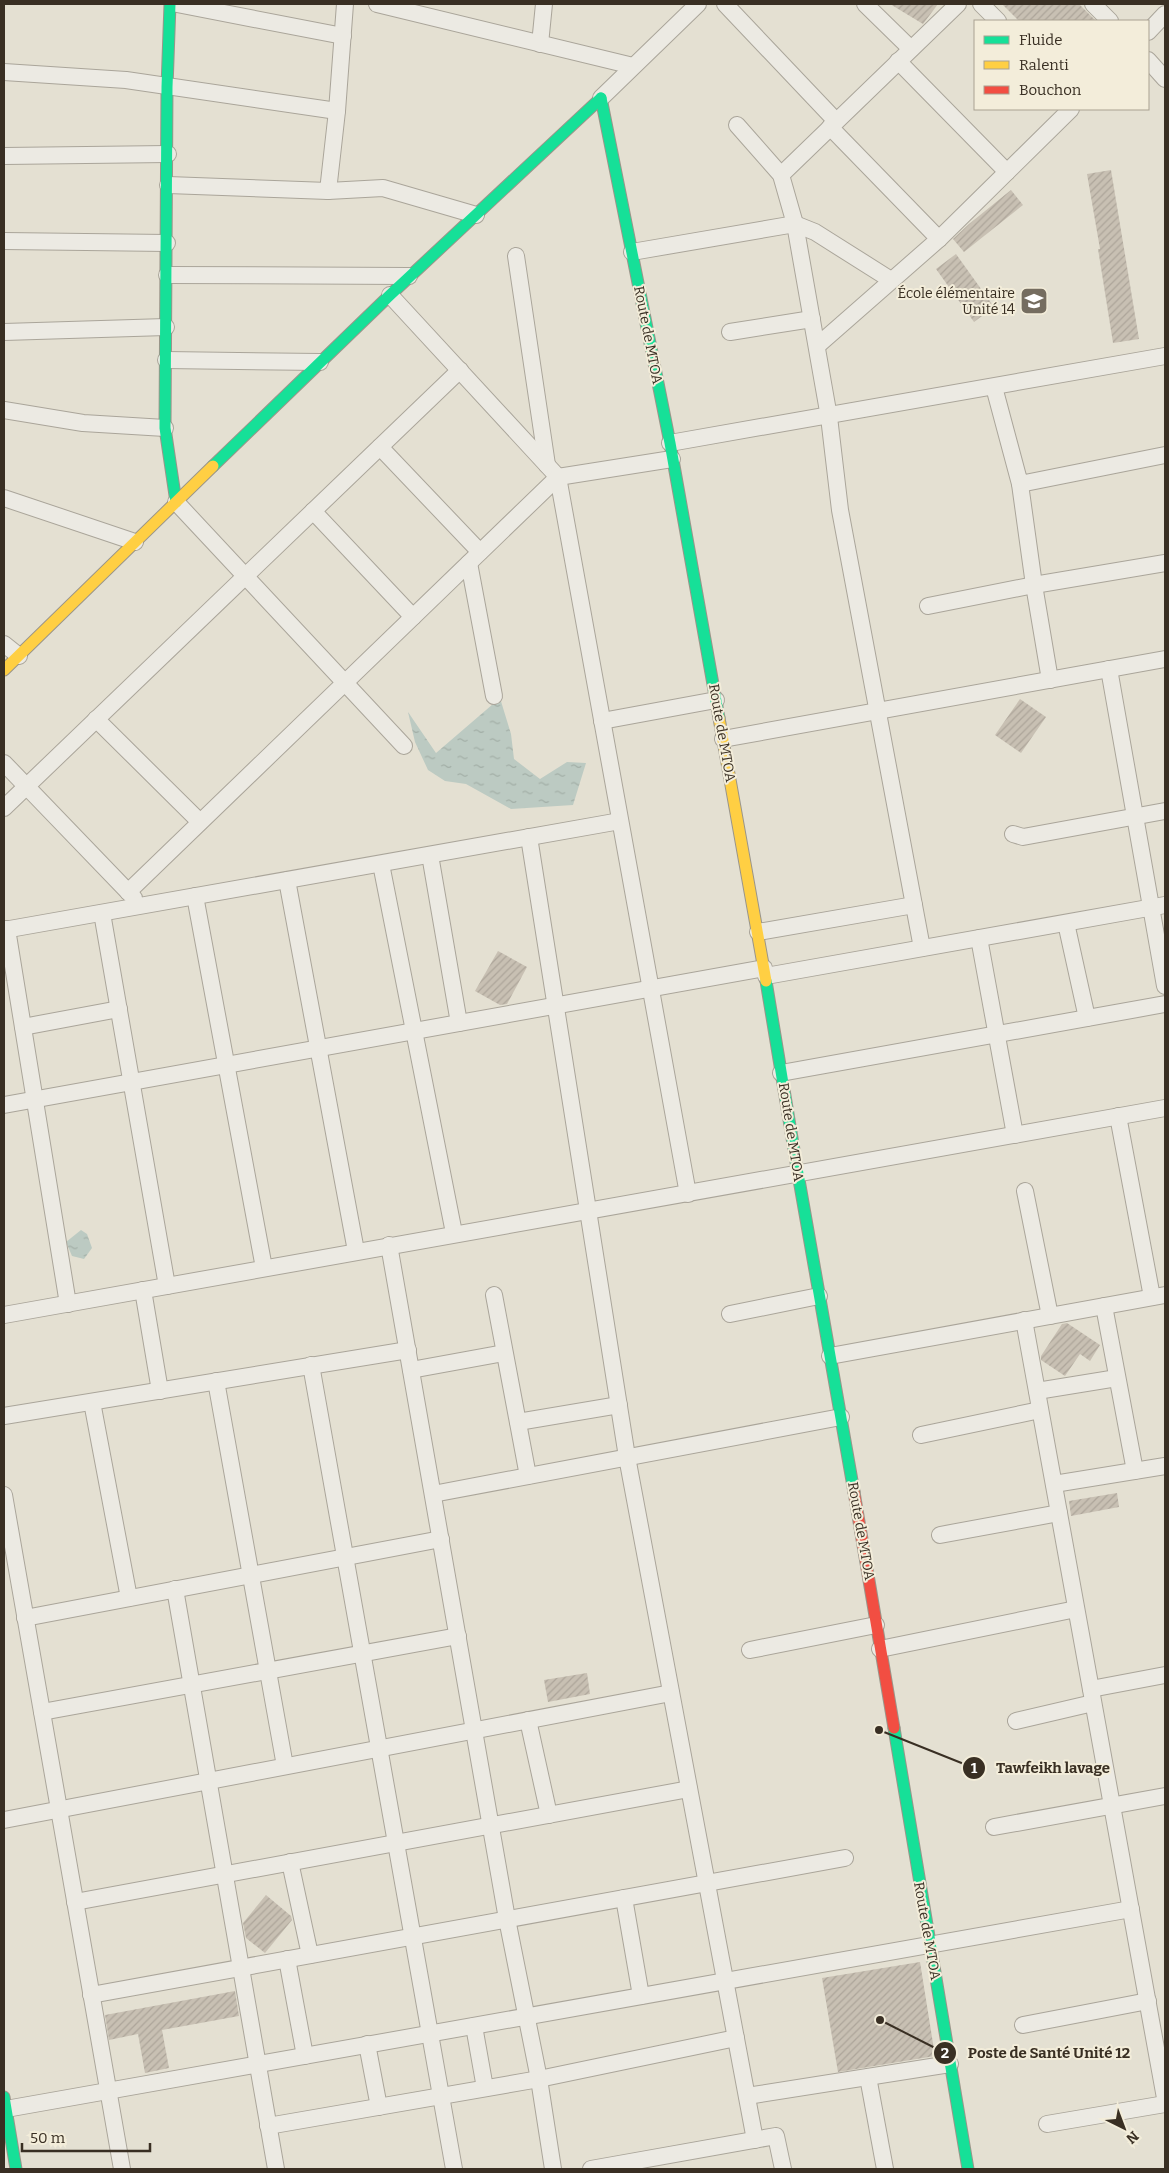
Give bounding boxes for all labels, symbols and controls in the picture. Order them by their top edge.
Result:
legend [974,20,1149,110]
text: Fluide [1019,31,1062,49]
text: Ralenti [1019,56,1069,74]
text: Bouchon [1019,81,1082,99]
street label: Route de MTOA [630,284,666,386]
place label: École élémentaire Unité 14 [898,284,1015,318]
school or university icon: École élémentaire Unité 14 [1019,286,1049,316]
street label: Route de MTOA [705,682,739,784]
street label: Route de MTOA [775,1081,807,1183]
street label: Route de MTOA [844,1480,878,1582]
callout: Tawfeikh lavage [961,1753,1120,1783]
text: 1 [971,1759,978,1777]
text: Tawfeikh lavage [996,1759,1110,1777]
street label: Route de MTOA [910,1880,944,1982]
callout: Poste de Santé Unité 12 [933,2038,1140,2068]
text: 2 [941,2044,949,2062]
text: Poste de Santé Unité 12 [968,2044,1130,2062]
north arrow [1099,2103,1149,2153]
scale bar [22,2120,150,2152]
text: N [1123,2127,1142,2147]
text: 50 m [30,2129,66,2147]

